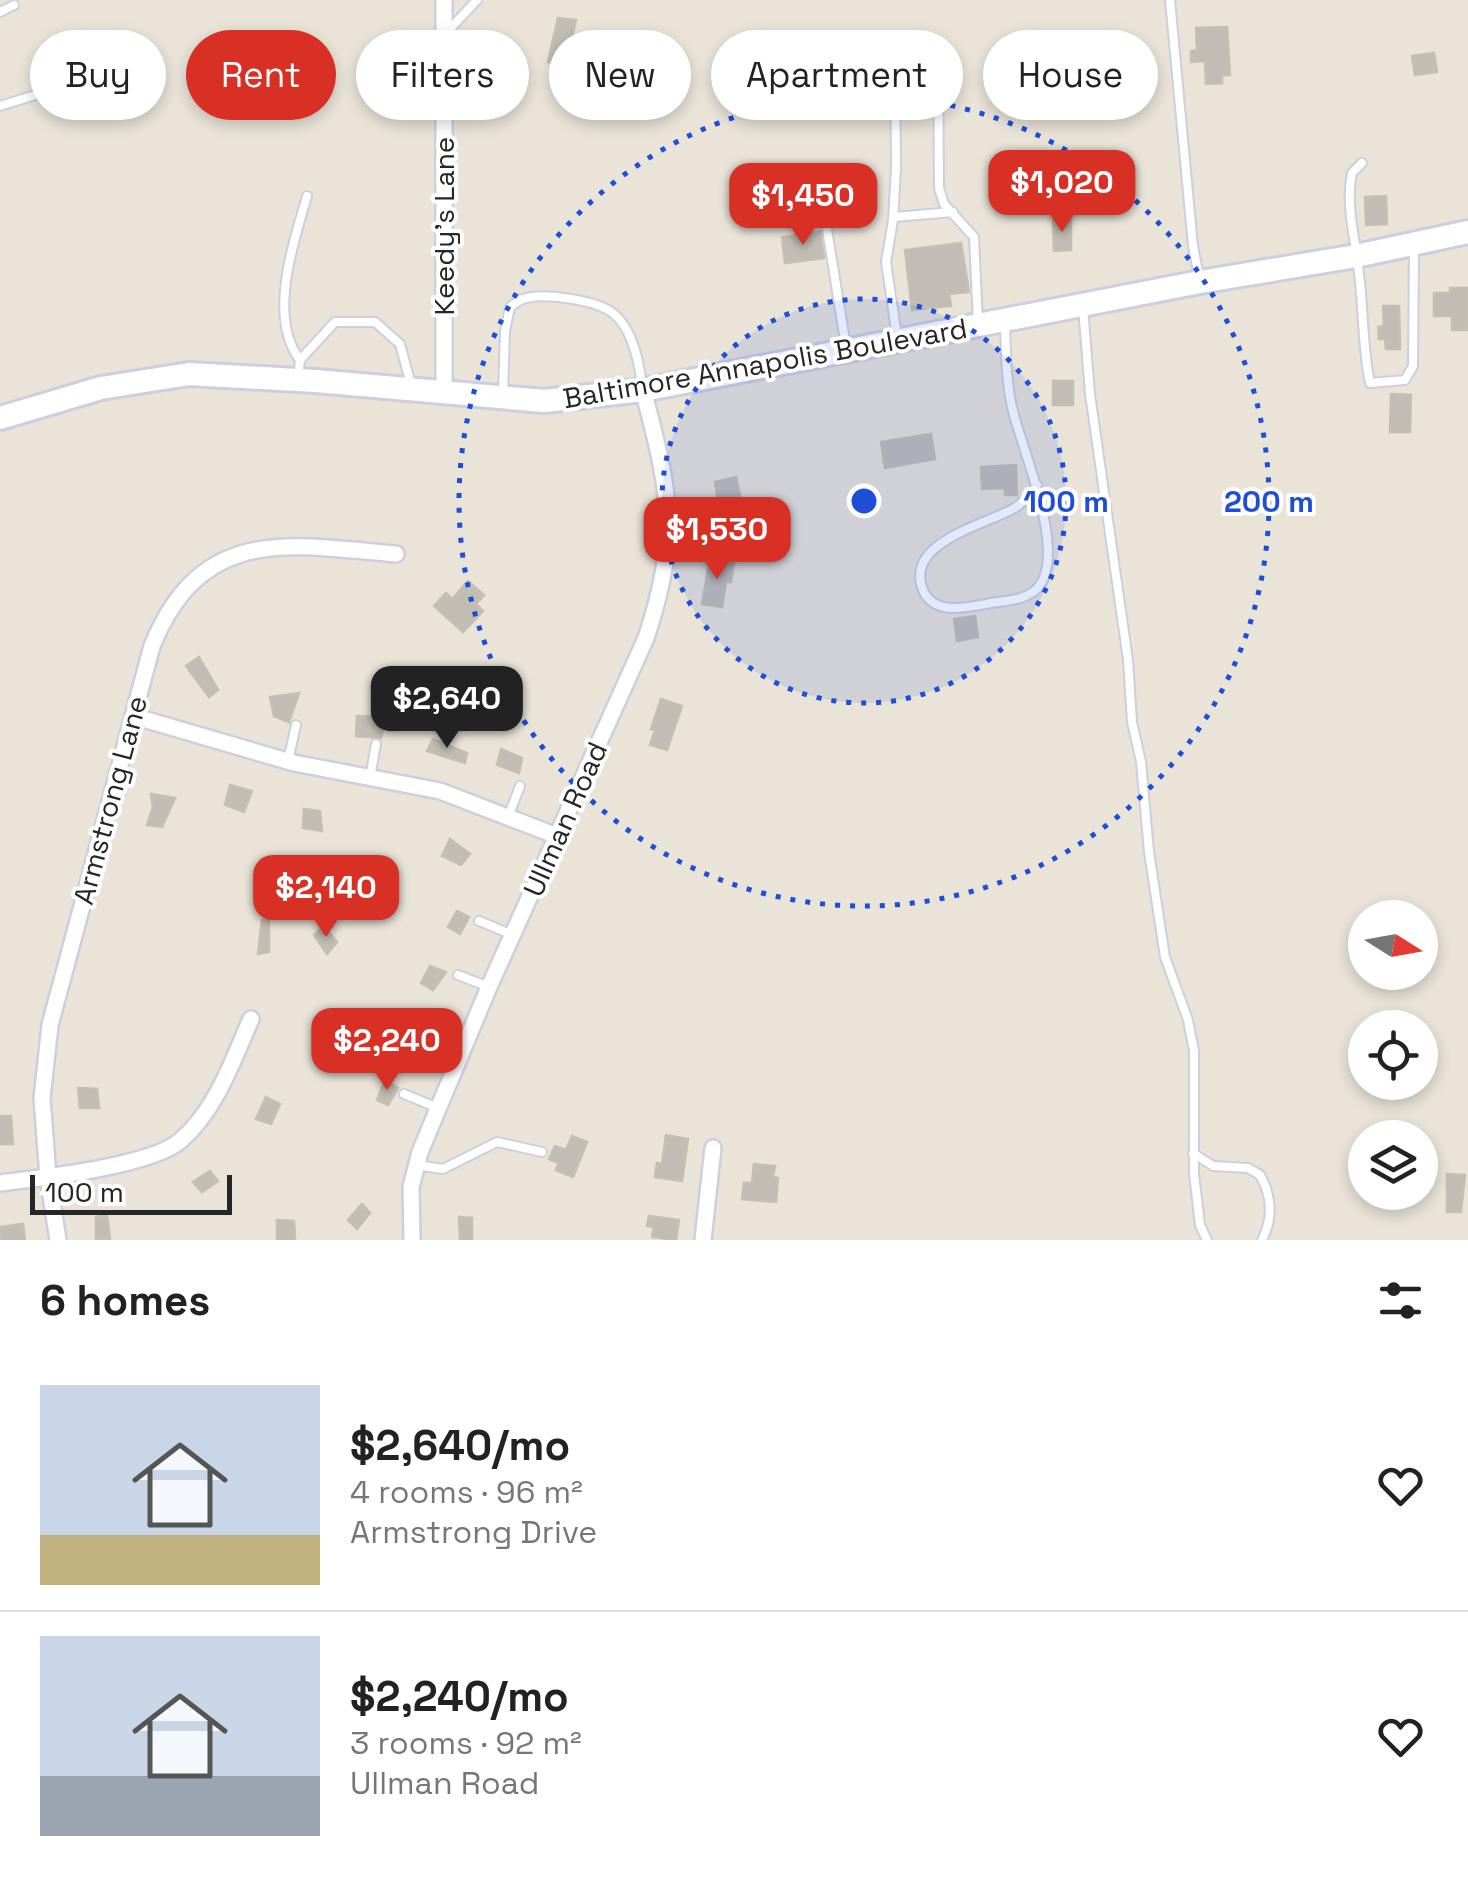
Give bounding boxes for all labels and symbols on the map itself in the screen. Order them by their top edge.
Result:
street label: Keedy's Lane [426,137,462,315]
pin: $1,020 [981,150,1143,235]
pin: $1,450 [722,163,884,248]
street label: Baltimore Annapolis Boulevard [560,310,970,416]
text: 100 m [1023,482,1109,521]
text: 200 m [1224,482,1314,521]
centre of rings [846,483,882,519]
pin: $1,530 [636,497,798,582]
pin: $2,640 [366,666,528,751]
street label: Armstrong Lane [65,692,155,908]
street label: Ullman Road [515,736,615,902]
pin: $2,140 [245,855,407,940]
north arrow [1348,900,1438,990]
pin: $2,240 [306,1008,468,1093]
scale bar [30,1170,232,1214]

